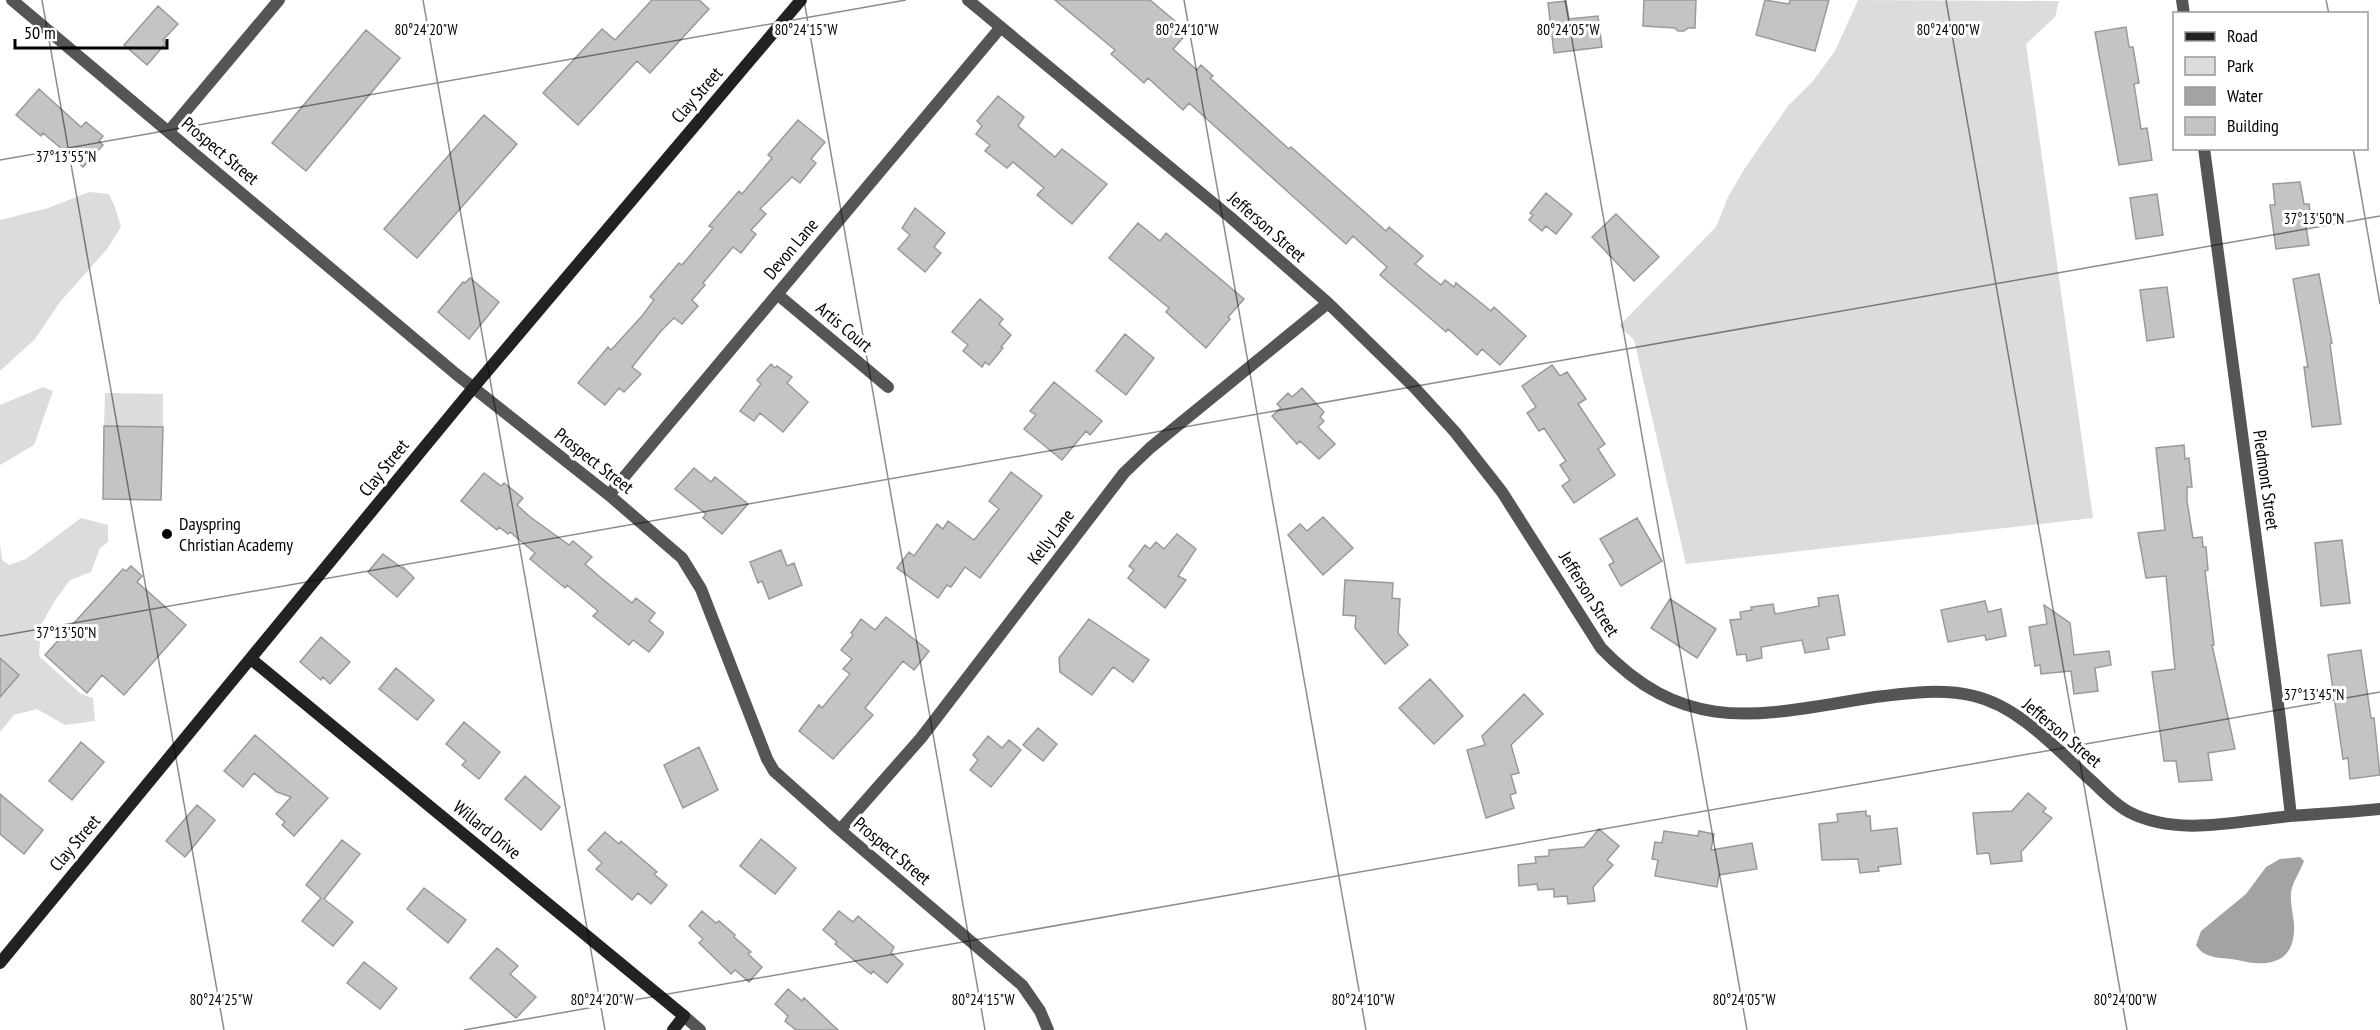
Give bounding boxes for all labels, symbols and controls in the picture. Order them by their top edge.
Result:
scale bar [15,12,166,50]
legend [2173,12,2368,150]
text: 80°24'20"W [394,20,458,39]
text: 80°24'15"W [774,20,838,39]
text: 80°24'10"W [1155,20,1219,39]
text: 80°24'05"W [1536,20,1600,39]
text: 80°24'00"W [1916,20,1980,39]
text: 50 m [24,21,56,44]
text: Road [2227,24,2258,47]
text: Park [2227,54,2254,77]
street label: Clay Street [666,62,727,127]
text: Water [2227,84,2263,107]
street label: Prospect Street [177,112,264,190]
text: Building [2227,114,2279,137]
text: 37°13'55"N [36,147,96,166]
street label: Jefferson Street [1223,186,1311,267]
text: 37°13'50"N [2284,209,2344,228]
street label: Devon Lane [758,213,823,284]
street label: Artis Court [812,297,877,357]
street label: Prospect Street [550,423,638,499]
street label: Piedmont Street [2248,428,2285,531]
street label: Clay Street [354,434,414,501]
street label: Kelly Lane [1022,504,1079,569]
place label: Dayspring Christian Academy [179,512,293,556]
marker: Dayspring Christian Academy [160,527,174,541]
street label: Jefferson Street [1554,546,1625,641]
text: 37°13'50"N [36,623,96,642]
text: 37°13'45"N [2284,685,2344,704]
street label: Jefferson Street [2017,692,2107,772]
street label: Willard Drive [449,795,526,864]
street label: Clay Street [44,810,105,876]
street label: Prospect Street [849,812,936,890]
text: 80°24'25"W [189,990,253,1009]
text: 80°24'20"W [570,990,634,1009]
text: 80°24'15"W [951,990,1015,1009]
text: 80°24'10"W [1331,990,1395,1009]
text: 80°24'05"W [1712,990,1776,1009]
text: 80°24'00"W [2093,990,2157,1009]

